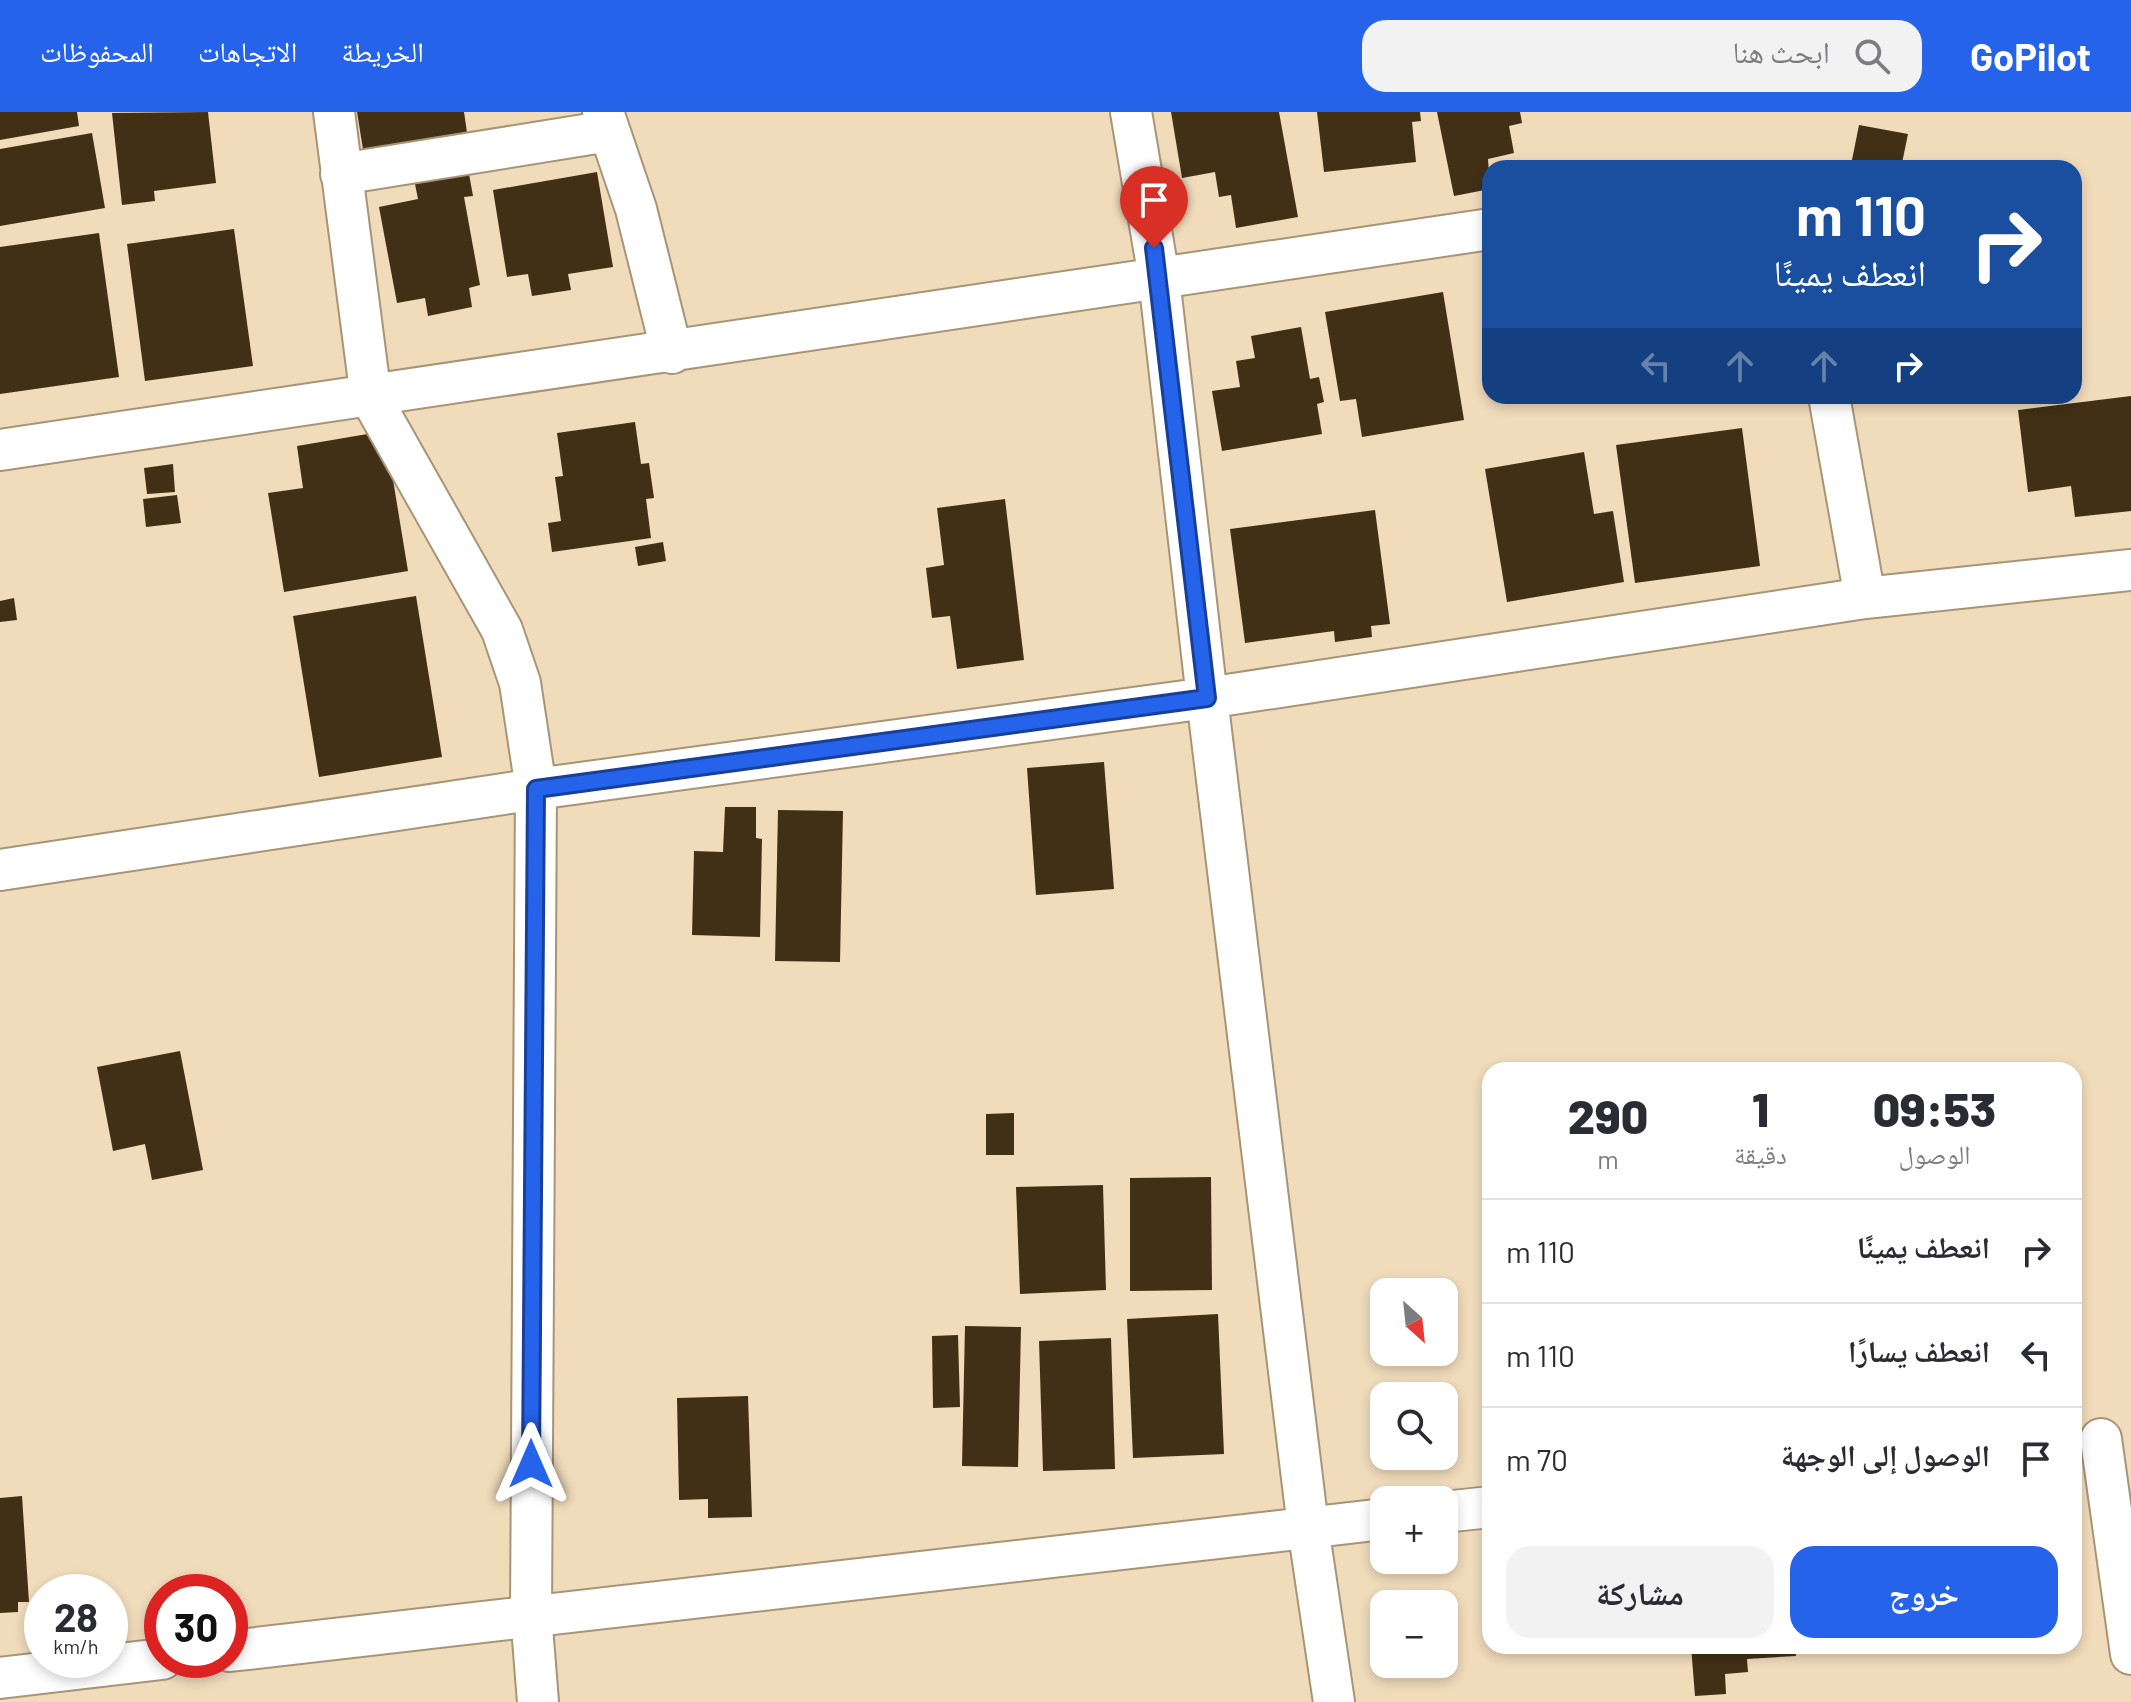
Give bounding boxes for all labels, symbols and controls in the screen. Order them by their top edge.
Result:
search box [1362,20,1922,92]
text: ابحث هنا [1732,33,1830,69]
text: GoPilot [1970,33,2091,79]
text: المحفوظات [40,34,154,68]
text: الاتجاهات [198,34,297,68]
text: الخريطة [341,34,424,68]
icon: search [1850,34,1894,78]
pin [1120,166,1188,248]
icon: arrive [1132,178,1176,222]
text: 110 m [1796,180,1926,247]
icon: right [1954,192,2058,296]
text: انعطف يمينًا [1774,250,1926,293]
icon: left [1634,344,1678,388]
icon: ahead [1718,344,1762,388]
icon: ahead [1802,344,1846,388]
icon: right [1886,344,1930,388]
text: 1 [1752,1079,1769,1137]
text: 09:53 [1873,1079,1996,1137]
text: 290 [1568,1086,1648,1144]
text: دقيقة [1734,1138,1787,1169]
text: الوصول [1898,1138,1970,1169]
text: m [1597,1143,1619,1174]
text: انعطف يمينًا [1857,1228,1990,1264]
icon: right [2014,1229,2058,1273]
text: 110 m [1506,1233,1575,1269]
north arrow [1370,1278,1458,1366]
map controls [1370,1278,1458,1678]
text: انعطف يسارًا [1848,1332,1990,1368]
icon: left [2014,1333,2058,1377]
text: 110 m [1506,1337,1575,1373]
button: search [1370,1382,1458,1470]
position arrow [489,1422,573,1506]
text: الوصول إلى الوجهة [1781,1436,1990,1472]
icon: arrive [2014,1437,2058,1481]
text: 70 m [1506,1441,1568,1477]
button: + [1370,1486,1458,1574]
button: مشاركة [1506,1546,1774,1638]
button: خروج [1790,1546,2058,1638]
speed limit sign: 30 [144,1574,248,1678]
button: − [1370,1590,1458,1678]
text: 28 [54,1592,98,1640]
text: km/h [53,1634,99,1658]

